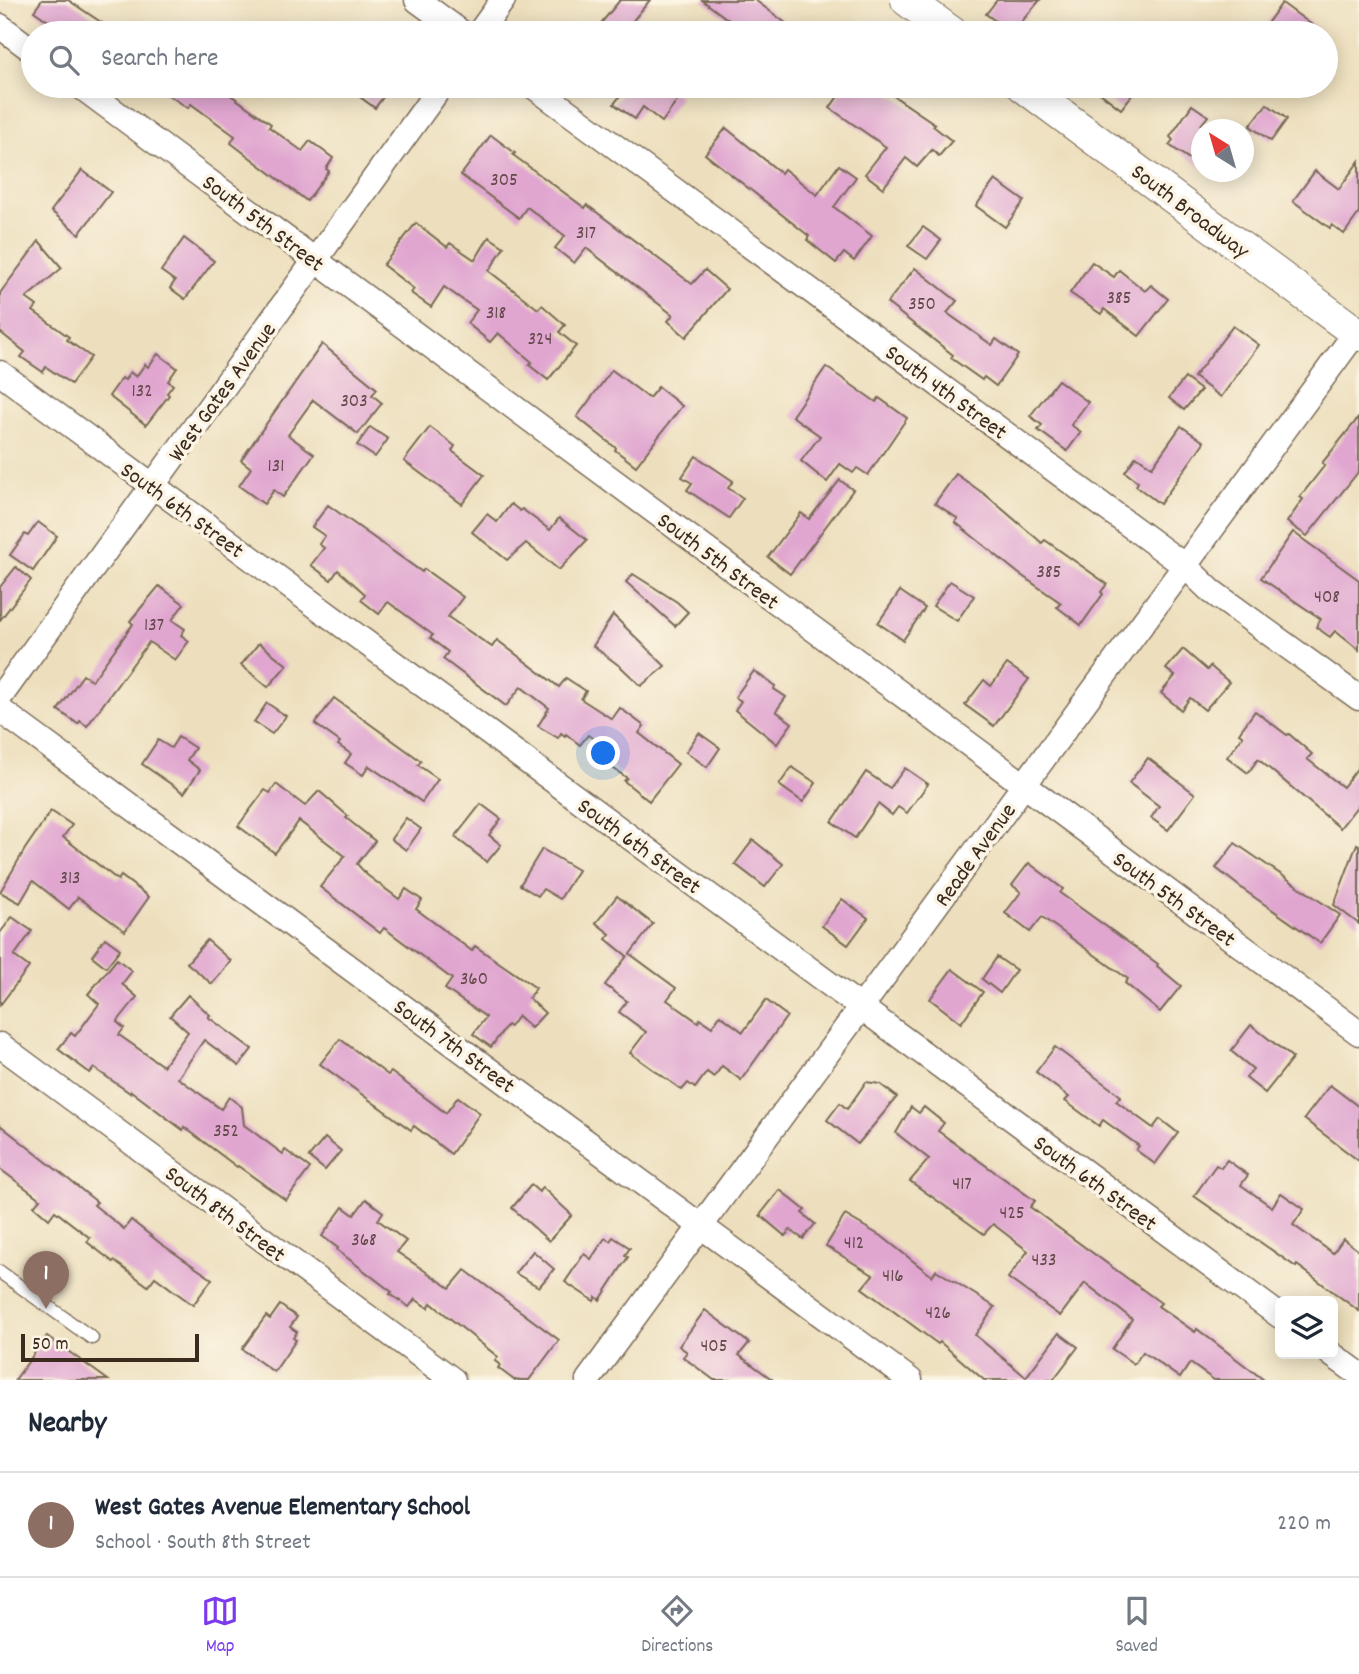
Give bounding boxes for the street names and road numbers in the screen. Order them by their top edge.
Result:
street label: South Broadway [1123,157,1256,269]
street label: South 5th Street [194,168,330,282]
street label: West Gates Avenue [162,316,286,470]
street label: South 4th Street [877,338,1013,450]
street label: South 6th Street [112,456,250,568]
street label: South 5th Street [649,506,785,620]
street label: South 6th Street [569,792,707,904]
street label: Reade Avenue [928,797,1026,915]
street label: South 5th Street [1104,845,1241,957]
street label: South 7th Street [385,992,521,1103]
street label: South 6th Street [1025,1129,1163,1241]
street label: South 8th Street [156,1159,291,1272]

